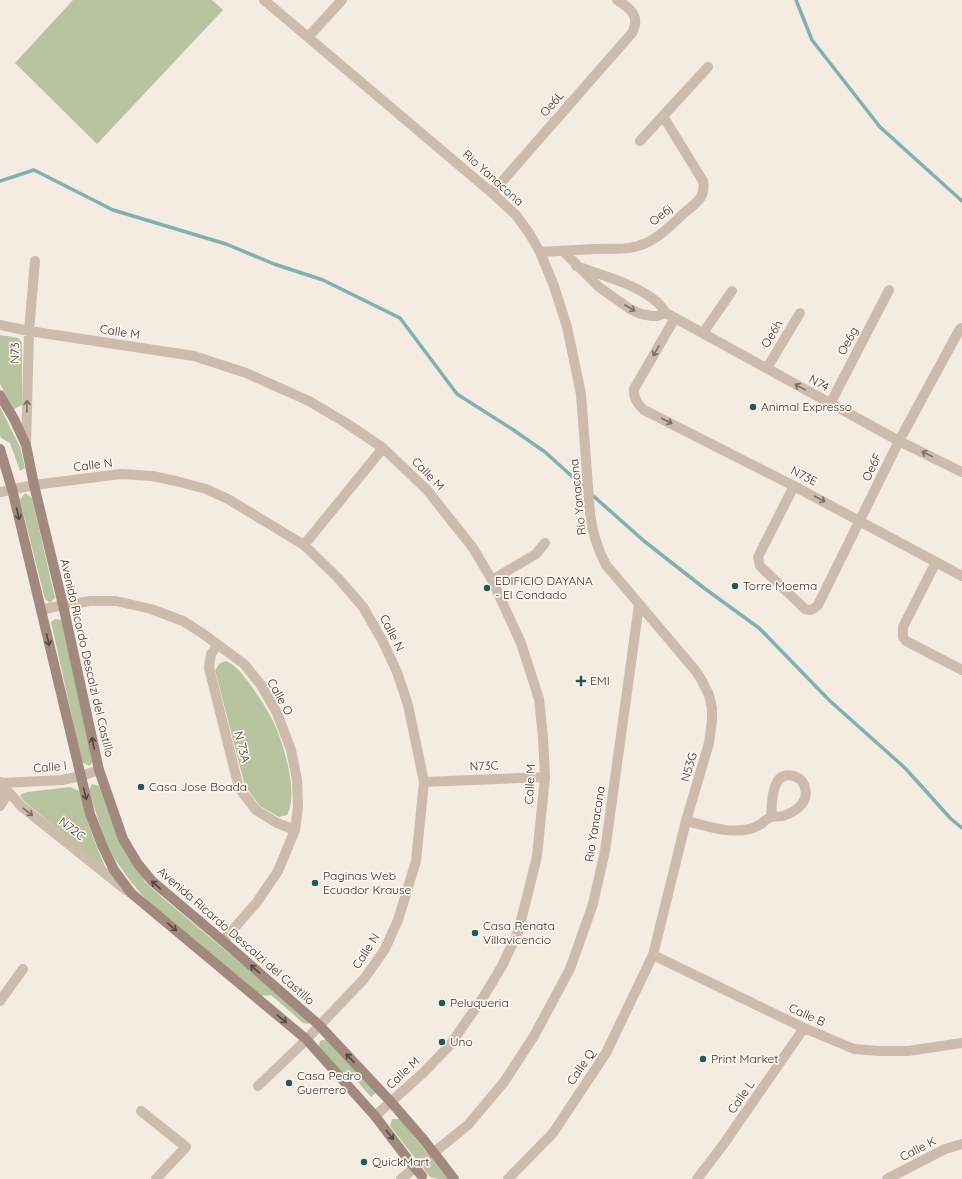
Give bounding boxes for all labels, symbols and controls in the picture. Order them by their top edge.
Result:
street label: Oe6L [536,87,567,120]
street label: Rio Yanacona [460,146,527,209]
street label: Oe6j [646,201,675,229]
one-way arrow [624,305,636,313]
street label: Oe6h [758,317,786,350]
street label: Calle M [99,321,141,342]
street label: Oe6g [834,324,861,358]
street label: N73 [7,342,22,364]
one-way arrow [651,345,659,357]
street label: N74 [807,371,832,394]
one-way arrow [794,382,806,390]
place label: Animal Expresso [761,399,852,414]
one-way arrow [23,400,31,413]
marker: Animal Expresso [748,402,758,412]
one-way arrow [660,418,672,425]
street label: Oe6F [858,450,885,483]
one-way arrow [921,450,933,457]
street label: Calle M [409,454,448,493]
street label: Calle N [73,455,113,474]
street label: Rio Yanacona [566,458,589,536]
street label: N73E [788,463,820,489]
one-way arrow [814,496,826,504]
one-way arrow [14,507,22,520]
street label: Avenida Ricardo Descalzi del Castillo [57,557,118,759]
place label: EDIFICIO DAYANA - El Condado [495,573,593,602]
place label: Torre Moema [743,578,817,593]
marker: Torre Moema [730,581,740,591]
marker: EDIFICIO DAYANA - El Condado [482,583,492,593]
street label: Calle N [377,612,408,654]
one-way arrow [45,634,53,647]
place label: EMI [590,673,610,688]
marker: EMI [575,675,587,687]
street label: Calle O [264,676,297,718]
street label: N 73A [231,729,254,765]
one-way arrow [89,736,97,749]
street label: N53G [677,750,700,783]
street label: N73C [469,757,499,774]
street label: Calle I [33,758,67,775]
street label: Calle M [521,763,538,805]
place label: Casa Jose Boada [149,779,247,794]
marker: Casa Jose Boada [136,782,146,792]
street label: Rio Yanacona [581,785,608,863]
one-way arrow [82,787,89,800]
one-way arrow [23,807,34,816]
street label: N72C [56,814,89,844]
street label: Avenida Ricardo Descalzi del Castillo [155,863,318,1008]
place label: Paginas Web Ecuador Krause [323,868,412,897]
marker: Paginas Web Ecuador Krause [310,878,320,888]
one-way arrow [152,881,162,890]
place label: Casa Renata Villavicencio [483,918,555,947]
one-way arrow [166,923,177,932]
marker: Casa Renata Villavicencio [470,928,480,938]
street label: Calle N [349,930,383,971]
one-way arrow [250,965,260,974]
place label: Peluqueria [450,995,509,1010]
marker: Peluqueria [437,998,447,1008]
street label: Calle B [787,1000,828,1029]
one-way arrow [277,1015,288,1024]
place label: Uno [450,1034,473,1049]
marker: Uno [437,1037,447,1047]
street label: Calle Q [563,1045,598,1087]
place label: Print Market [711,1051,778,1066]
one-way arrow [345,1053,355,1063]
street label: Calle M [383,1053,423,1092]
marker: Print Market [698,1054,708,1064]
place label: Casa Pedro Guerrero [297,1068,361,1097]
street label: Calle L [724,1077,758,1116]
marker: Casa Pedro Guerrero [284,1078,294,1088]
one-way arrow [385,1129,394,1140]
street label: Calle K [897,1133,938,1164]
place label: QuickMart [372,1154,429,1169]
marker: QuickMart [359,1157,369,1167]

